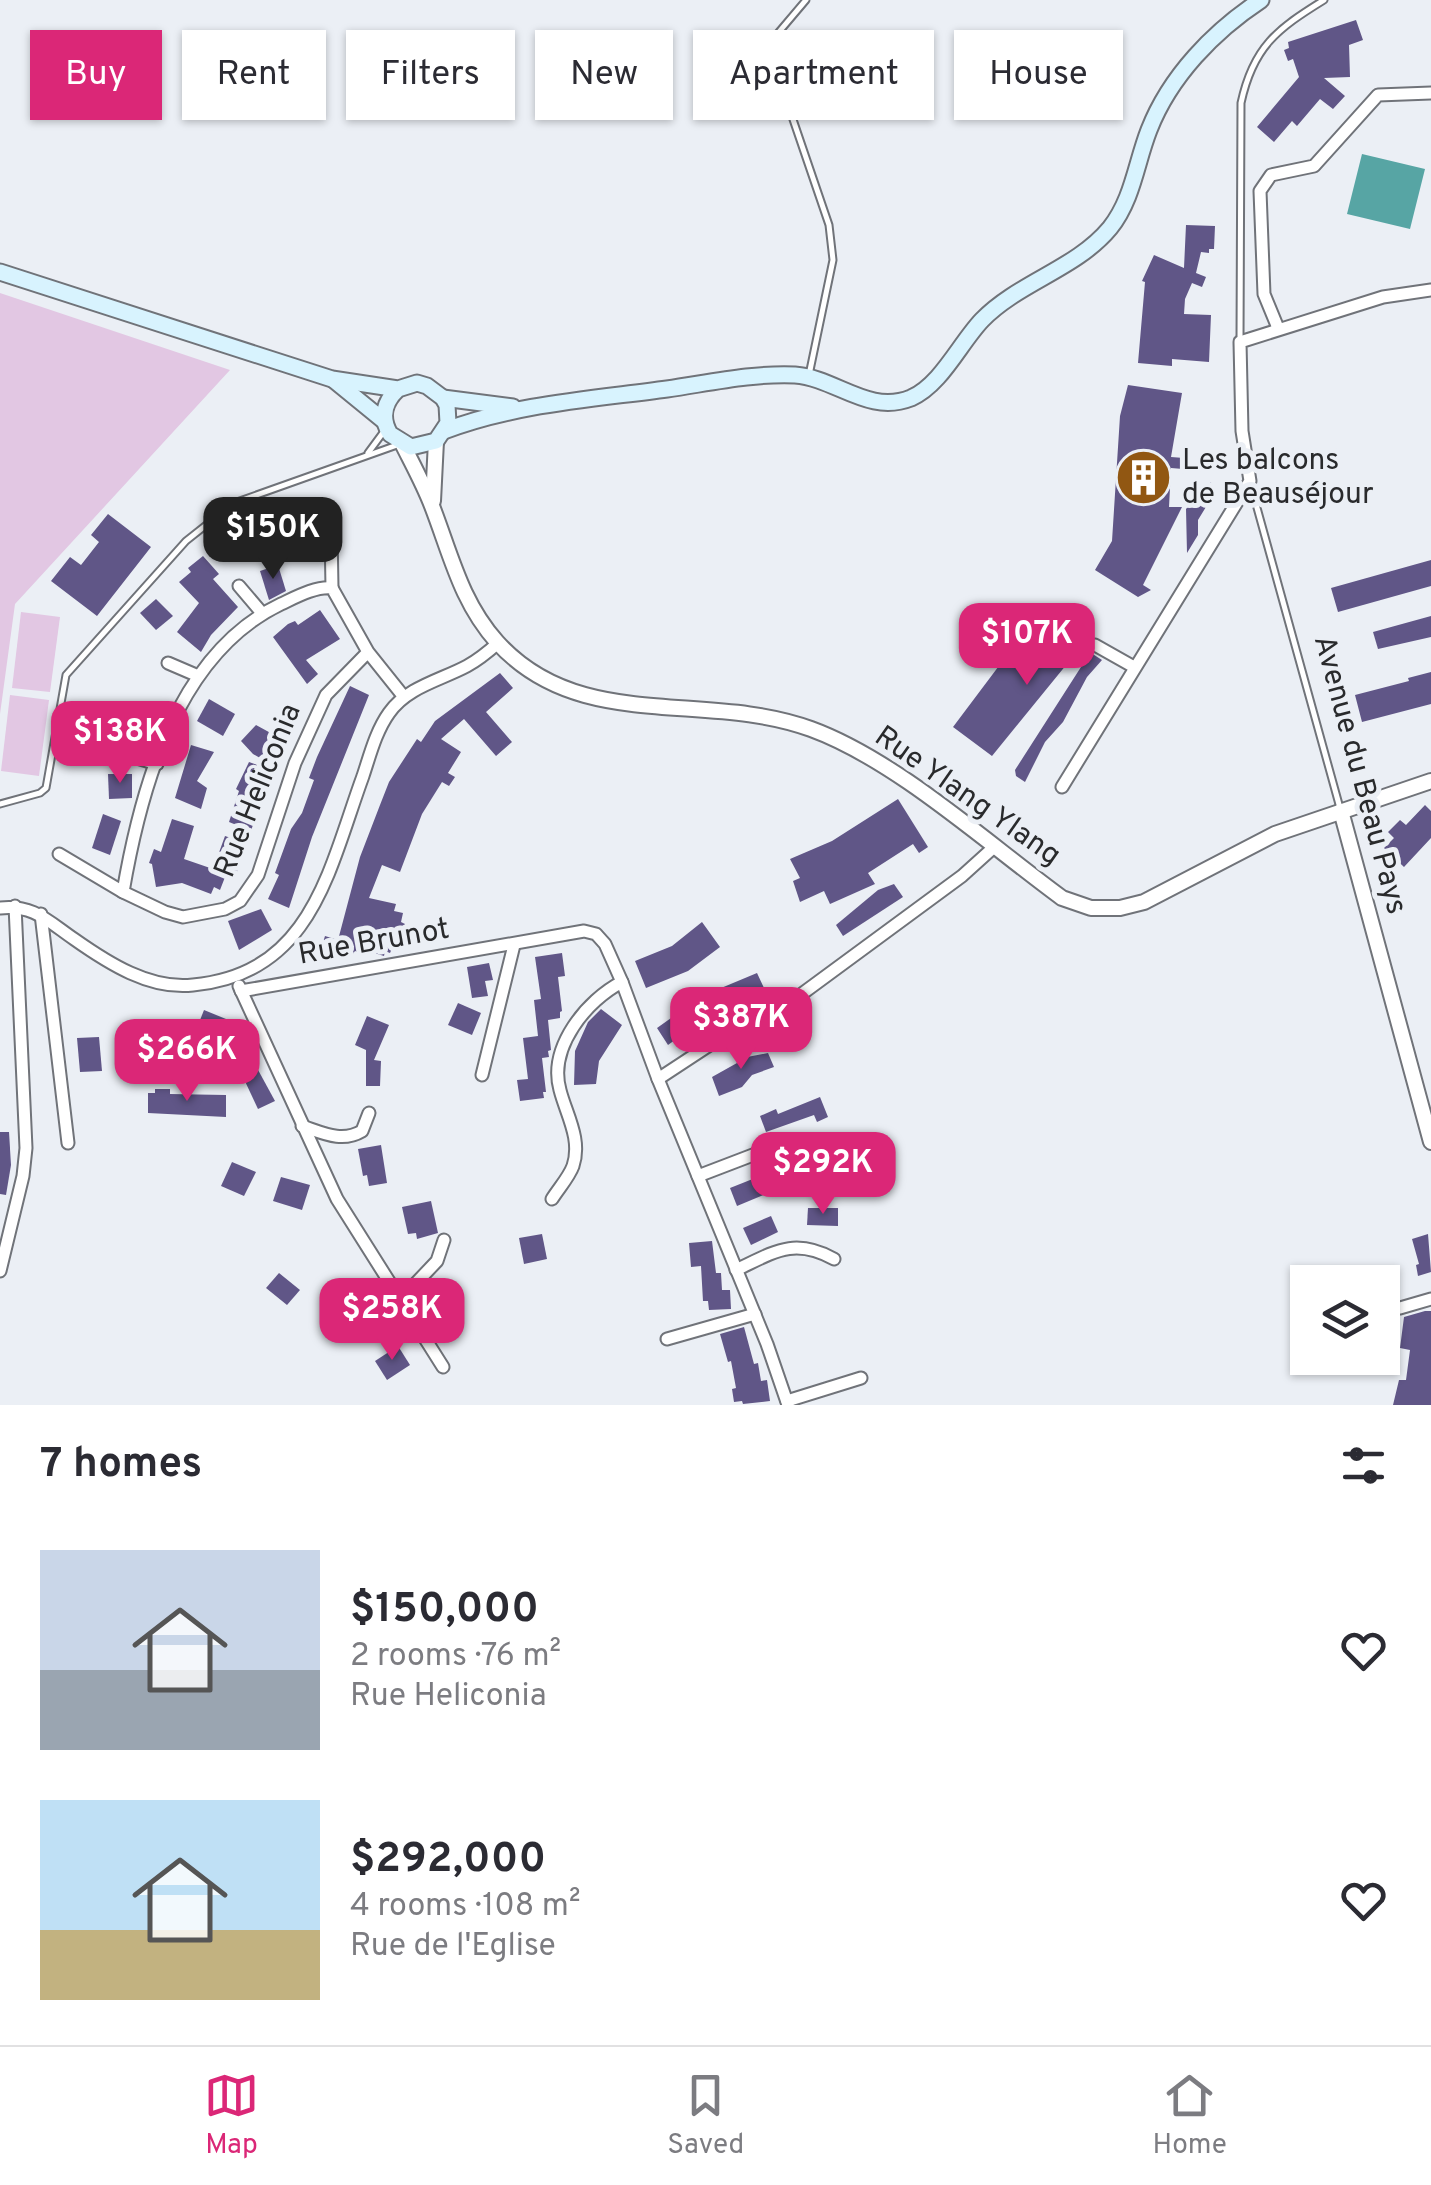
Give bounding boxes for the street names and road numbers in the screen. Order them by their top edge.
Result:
street label: Avenue du Beau Pays [1304,632,1414,918]
street label: Rue Heliconia [207,699,311,883]
street label: Rue Ylang Ylang [867,719,1067,875]
street label: Rue Brunot [296,912,452,974]

